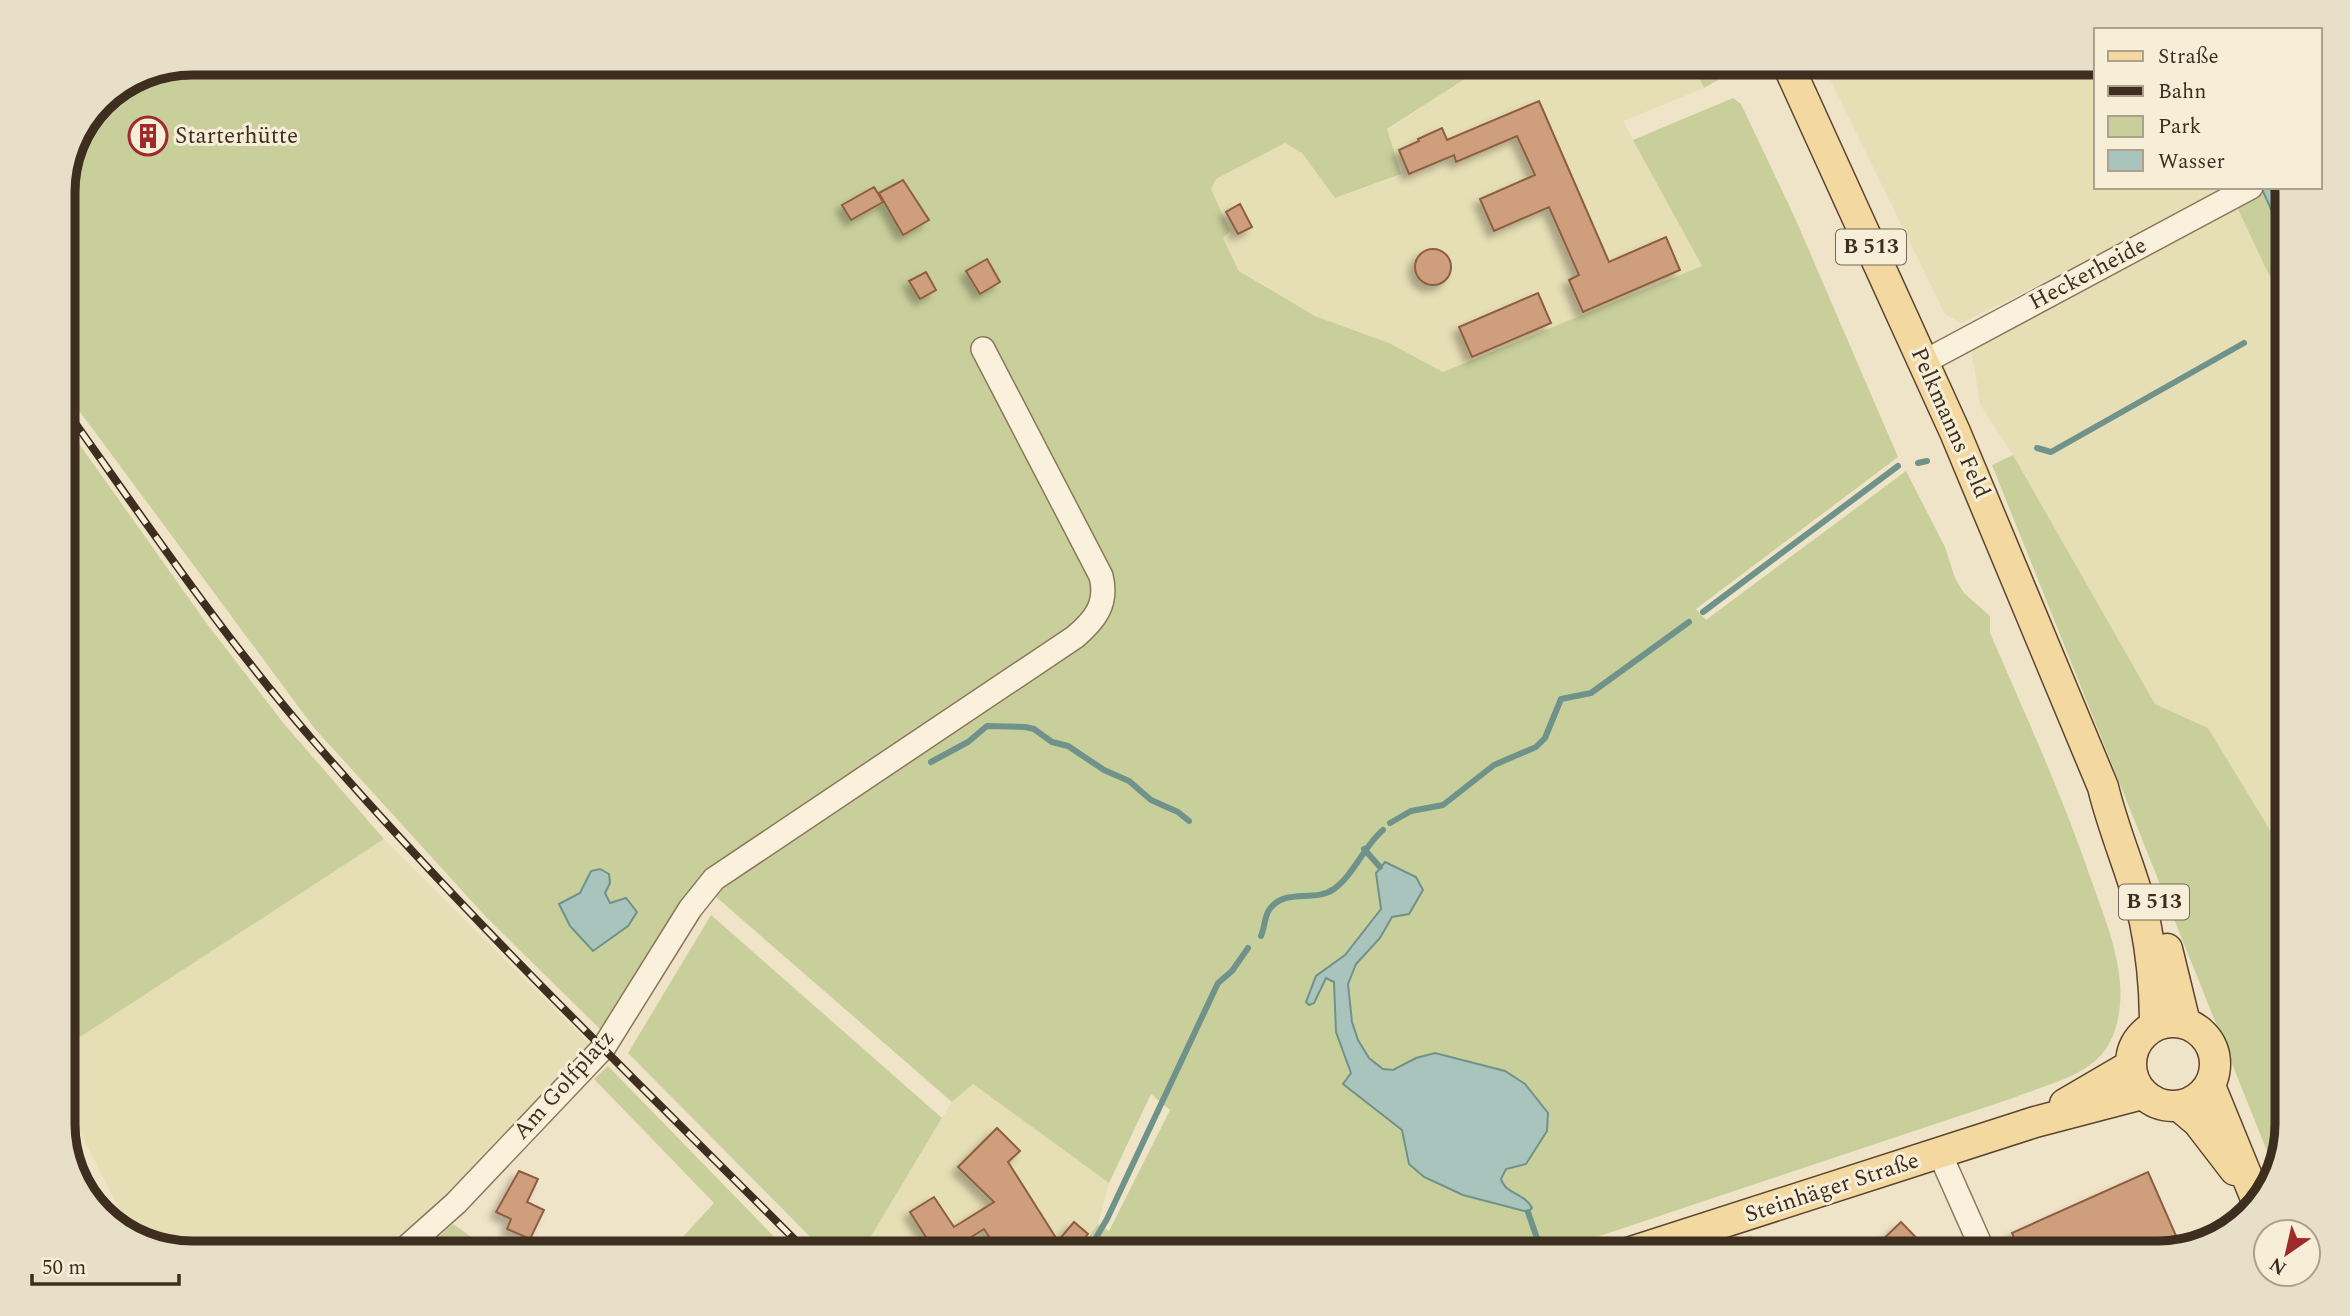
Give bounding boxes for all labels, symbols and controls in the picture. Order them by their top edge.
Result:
legend [2094,28,2322,189]
text: Straße [2158,41,2219,73]
text: Bahn [2158,76,2206,108]
text: Park [2158,111,2202,143]
building icon: Starterhütte [127,115,169,157]
place label: Starterhütte [175,119,298,154]
text: Wasser [2158,146,2225,178]
street label: Heckerheide [2023,228,2153,320]
road number: B 513 [1836,230,1906,264]
street label: Pelkmanns Feld [1901,342,1999,504]
road number: B 513 [2119,884,2189,920]
street label: Am Golfplatz [505,1022,623,1148]
street label: Steinhäger Straße [1740,1143,1924,1233]
north arrow [2252,1218,2322,1288]
scale bar [32,1242,178,1286]
text: N [2264,1249,2293,1282]
text: 50 m [42,1252,86,1284]

